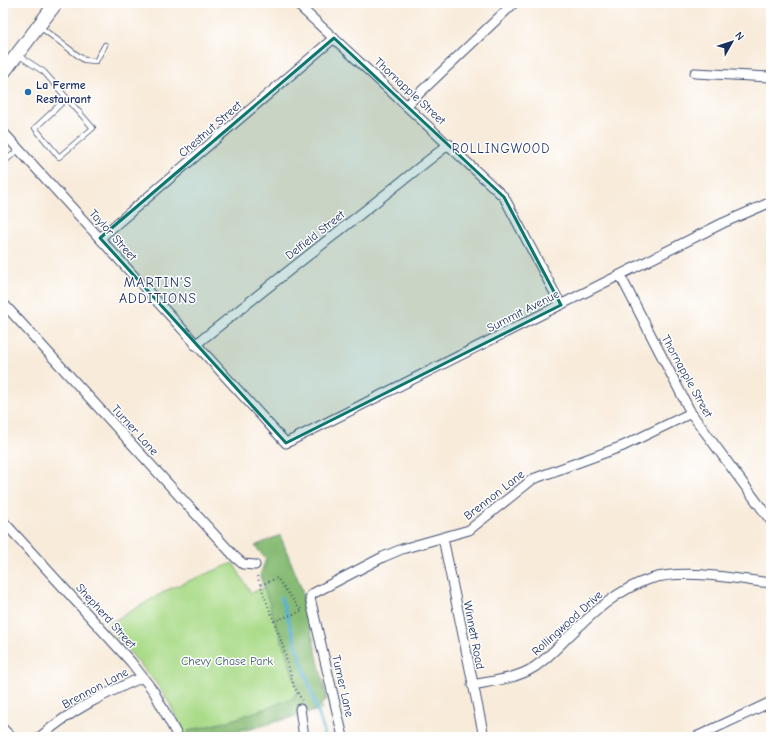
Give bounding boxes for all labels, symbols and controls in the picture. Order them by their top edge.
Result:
north arrow [712,22,752,62]
text: N [732,29,747,43]
street label: Thornapple Street [372,54,449,128]
place label: La Ferme Restaurant [36,78,92,106]
marker: La Ferme Restaurant [23,87,33,97]
street label: Chestnut Street [176,98,245,160]
district label: ROLLINGWOOD [452,141,550,156]
street label: Taylor Street [86,206,140,264]
street label: Delfield Street [283,207,348,262]
district label: MARTIN'S ADDITIONS [119,274,197,307]
street label: Summit Avenue [484,287,562,335]
street label: Thornapple Street [659,332,716,420]
street label: Turner Lane [109,402,161,458]
street label: Brennon Lane [461,467,527,523]
street label: Shepherd Street [73,581,139,652]
street label: Rollingwood Drive [529,588,605,658]
street label: Winnett Road [461,600,487,670]
park label: Chevy Chase Park [181,654,273,668]
street label: Turner Lane [329,654,357,718]
street label: Brennon Lane [60,665,130,711]

